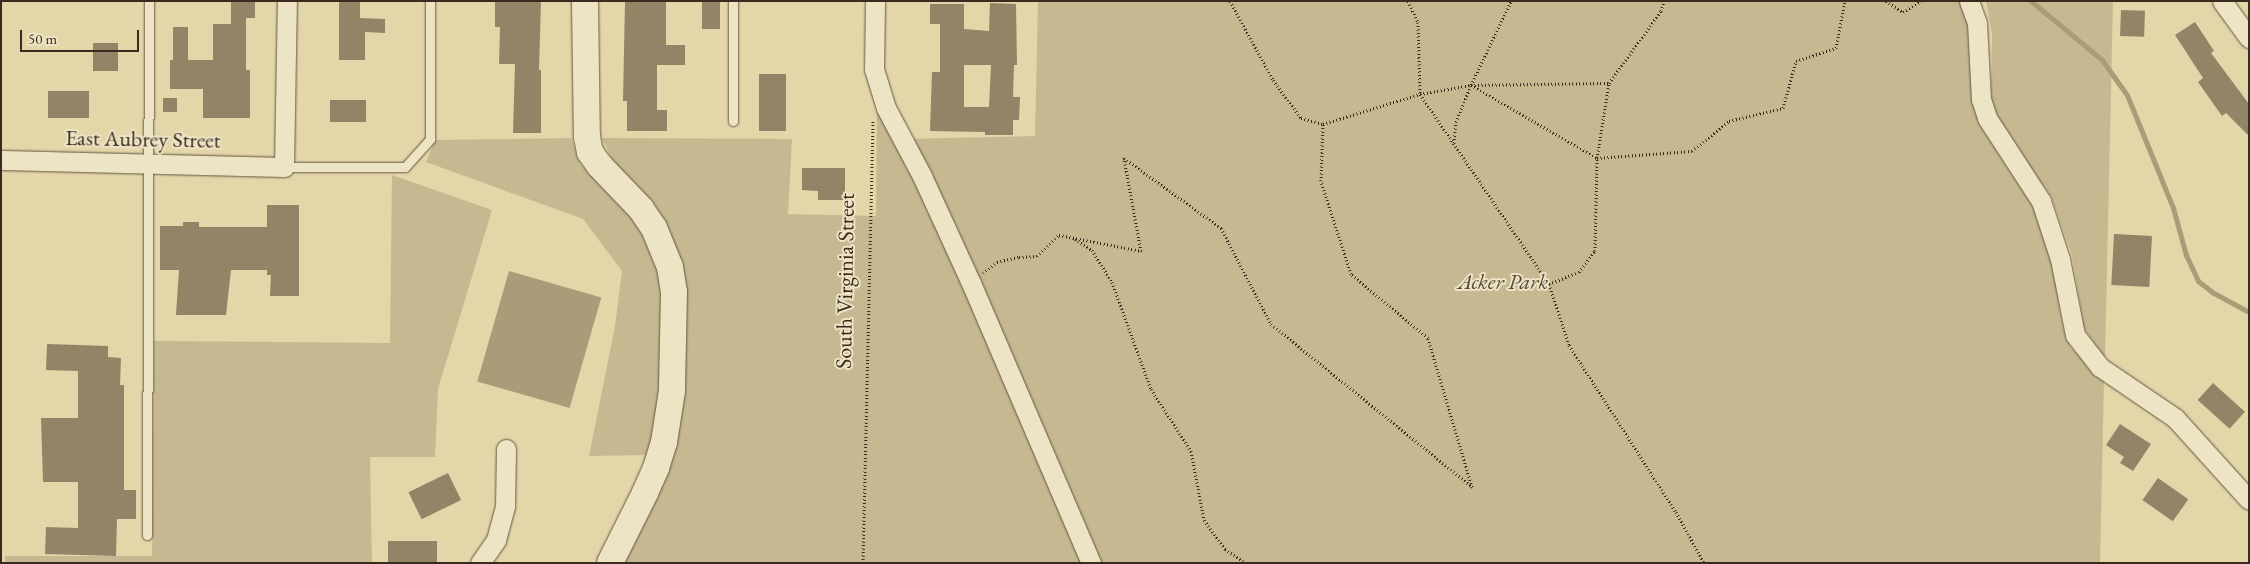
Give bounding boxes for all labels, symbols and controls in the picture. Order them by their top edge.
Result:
scale bar [22,20,141,52]
text: 50 m [28,29,57,48]
street label: East Aubrey Street [65,124,221,154]
street label: South Virginia Street [830,193,860,369]
park label: Acker Park [1458,269,1548,295]

